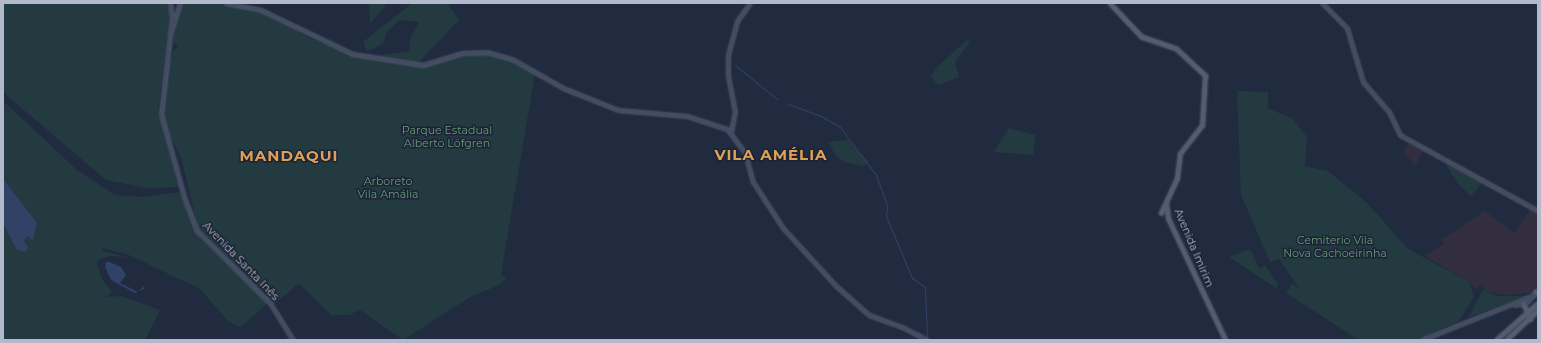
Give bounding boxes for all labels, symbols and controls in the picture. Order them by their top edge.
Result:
park label: Parque Estadual Alberto Löfgren [402,124,492,150]
district label: VILA AMÉLIA [714,146,828,164]
district label: MANDAQUI [240,147,338,165]
park label: Arboreto Vila Amália [357,175,419,201]
street label: Avenida Imirim [1171,207,1217,289]
street label: Avenida Santa Inês [200,219,282,303]
park label: Cemiterio Vila Nova Cachoeirinha [1283,234,1387,260]

